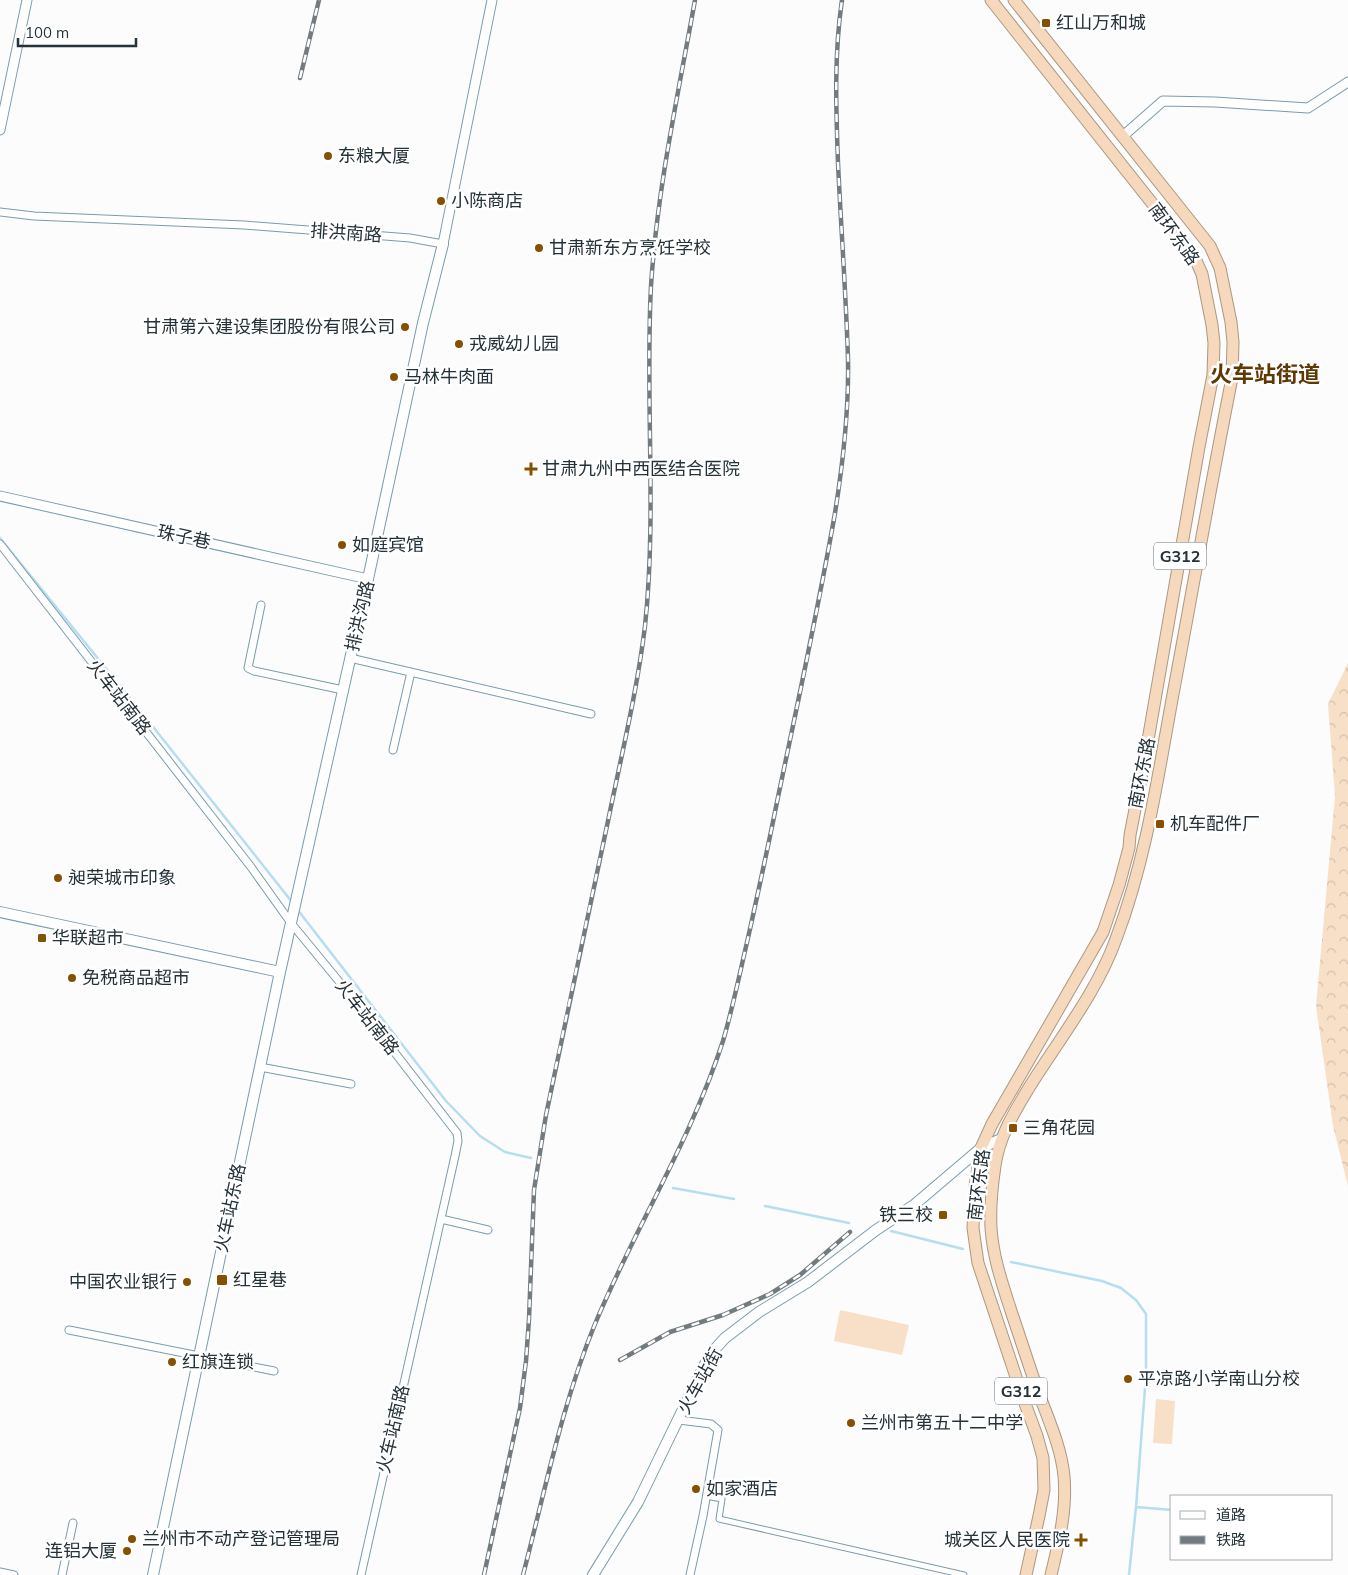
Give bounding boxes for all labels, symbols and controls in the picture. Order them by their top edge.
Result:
place label: 红山万和城 [1056,11,1146,34]
scale bar [18,15,135,47]
marker: 红山万和城 [1040,17,1052,29]
text: 100 m [25,23,69,42]
place label: 东粮大厦 [338,144,410,167]
marker: 东粮大厦 [322,150,334,162]
place label: 小陈商店 [451,189,523,212]
marker: 小陈商店 [435,195,447,207]
street label: 南环东路 [1144,198,1205,270]
street label: 排洪南路 [309,219,383,246]
place label: 甘肃新东方烹饪学校 [549,236,711,259]
marker: 甘肃新东方烹饪学校 [533,242,545,254]
place label: 甘肃第六建设集团股份有限公司 [143,315,395,338]
marker: 甘肃第六建设集团股份有限公司 [399,321,411,333]
place label: 戎威幼儿园 [469,332,559,355]
marker: 戎威幼儿园 [453,338,465,350]
district label: 火车站街道 [1210,360,1320,388]
place label: 马林牛肉面 [404,365,494,388]
marker: 马林牛肉面 [388,371,400,383]
place label: 甘肃九州中西医结合医院 [542,457,740,480]
marker: 甘肃九州中西医结合医院 [524,462,538,476]
street label: 珠子巷 [155,520,213,553]
place label: 如庭宾馆 [352,533,424,556]
marker: 如庭宾馆 [336,539,348,551]
road number: G312 [1154,542,1206,570]
street label: 排洪沟路 [340,578,379,654]
street label: 火车站南路 [83,654,156,739]
street label: 南环东路 [1123,735,1160,810]
place label: 机车配件厂 [1170,812,1260,835]
marker: 机车配件厂 [1154,818,1166,830]
place label: 昶荣城市印象 [68,866,176,889]
marker: 昶荣城市印象 [52,872,64,884]
place label: 华联超市 [52,926,124,949]
marker: 华联超市 [36,932,48,944]
place label: 免税商品超市 [82,966,190,989]
marker: 免税商品超市 [66,972,78,984]
street label: 火车站南路 [331,974,404,1059]
place label: 三角花园 [1023,1116,1095,1139]
marker: 三角花园 [1007,1122,1019,1134]
street label: 南环东路 [963,1148,994,1222]
street label: 火车站东路 [209,1161,250,1254]
place label: 铁三校 [879,1203,933,1226]
marker: 铁三校 [937,1209,949,1221]
place label: 红星巷 [233,1268,287,1291]
place label: 中国农业银行 [69,1270,177,1293]
marker: 红星巷 [215,1273,229,1287]
marker: 中国农业银行 [181,1276,193,1288]
street label: 火车站街 [672,1344,727,1418]
place label: 红旗连锁 [182,1350,254,1373]
marker: 红旗连锁 [166,1356,178,1368]
place label: 平凉路小学南山分校 [1138,1367,1300,1390]
marker: 平凉路小学南山分校 [1122,1373,1134,1385]
road number: G312 [995,1378,1047,1404]
street label: 火车站南路 [371,1382,414,1475]
place label: 兰州市第五十二中学 [861,1411,1023,1434]
marker: 兰州市第五十二中学 [845,1417,857,1429]
place label: 如家酒店 [706,1477,778,1500]
marker: 如家酒店 [690,1483,702,1495]
legend [1170,1495,1333,1560]
text: 道路 [1216,1505,1246,1524]
place label: 兰州市不动产登记管理局 [142,1527,340,1550]
place label: 城关区人民医院 [944,1528,1070,1551]
text: 铁路 [1216,1530,1246,1549]
marker: 兰州市不动产登记管理局 [126,1533,138,1545]
marker: 城关区人民医院 [1074,1533,1088,1547]
place label: 连铝大厦 [45,1539,117,1562]
marker: 连铝大厦 [121,1545,133,1557]

